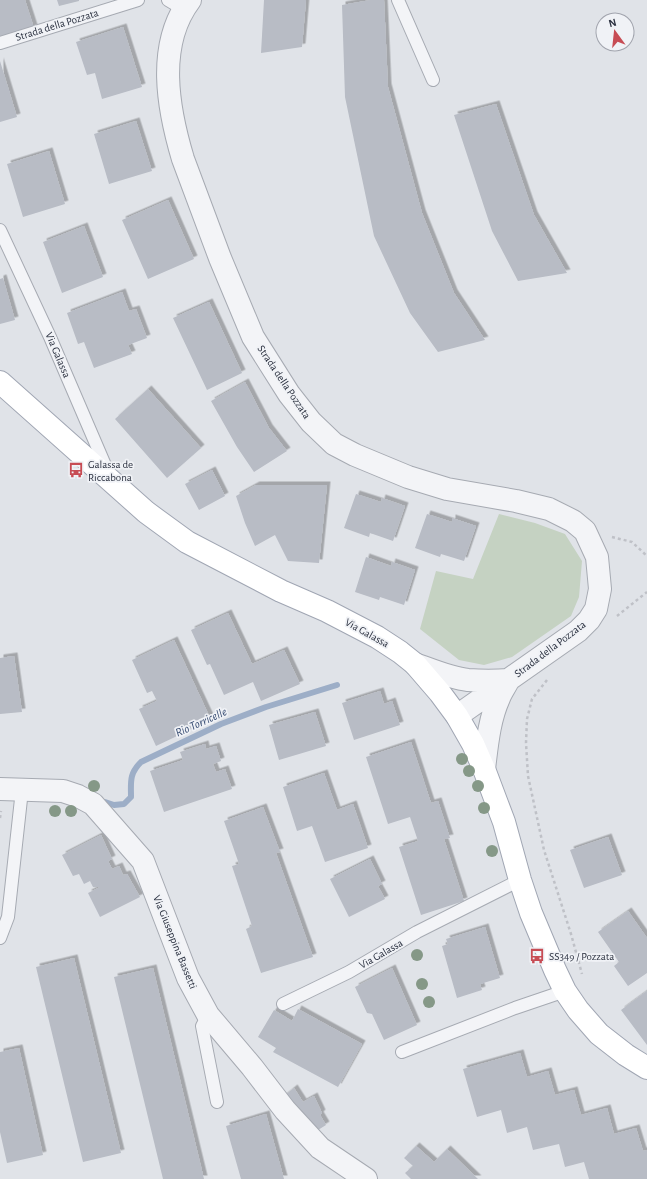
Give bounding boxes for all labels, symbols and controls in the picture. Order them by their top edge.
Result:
street label: Strada della Pozzata [14,7,100,43]
north arrow [595,12,635,52]
text: N [607,17,618,29]
street label: Via Galassa [43,331,73,379]
street label: Strada della Pozzata [255,343,313,421]
place label: Galassa de Riccabona [88,459,133,483]
bus stop icon: Galassa de Riccabona [67,461,85,479]
street label: Via Galassa [343,616,391,650]
street label: Strada della Pozzata [512,619,588,679]
water label: Rio Torricelle [173,705,229,739]
street label: Via Giuseppina Bassetti [151,894,199,990]
street label: Via Galassa [357,937,405,971]
bus stop icon: SS349 / Pozzata [528,947,546,965]
place label: SS349 / Pozzata [549,951,614,962]

